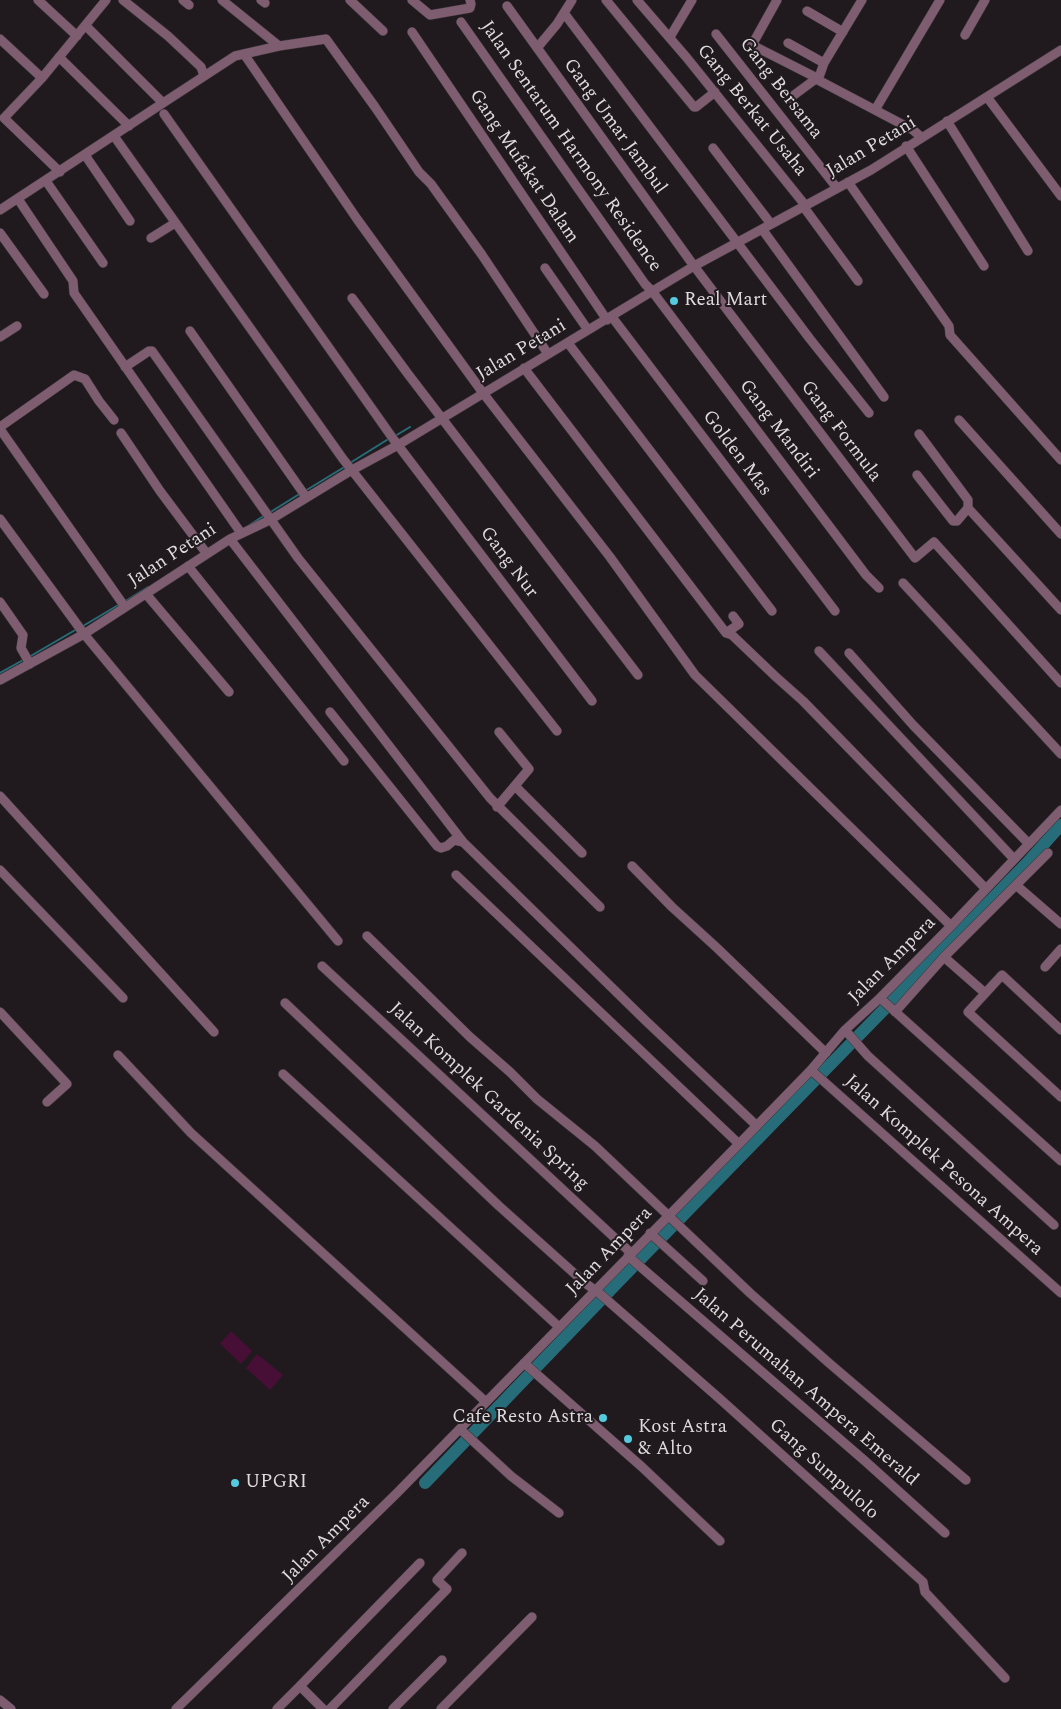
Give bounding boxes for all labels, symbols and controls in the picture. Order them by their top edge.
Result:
street label: Jalan Sentarum Harmony Residence [474,17,666,277]
street label: Gang Bersama [733,34,827,144]
street label: Gang Berkat Usaha [691,40,811,182]
street label: Gang Umar Jambul [557,55,671,199]
street label: Gang Mufakat Dalam [463,86,583,248]
street label: Jalan Petani [823,112,921,184]
place label: Real Mart [684,290,767,312]
marker: Real Mart [668,295,680,307]
street label: Jalan Petani [473,315,571,387]
street label: Gang Mandiri [733,376,823,484]
street label: Gang Formula [795,377,885,487]
street label: Golden Mas [696,406,776,502]
street label: Jalan Petani [125,519,221,593]
street label: Gang Nur [474,523,542,603]
street label: Jalan Ampera [844,912,942,1010]
street label: Jalan Komplek Gardenia Spring [383,998,593,1196]
street label: Jalan Komplek Pesona Ampera [839,1071,1047,1261]
street label: Jalan Ampera [562,1203,658,1301]
street label: Jalan Perumahan Ampera Emerald [688,1284,922,1492]
place label: Cafe Resto Astra [452,1407,593,1429]
marker: Cafe Resto Astra [597,1412,609,1424]
street label: Gang Sumpulolo [763,1415,883,1525]
place label: Kost Astra & Alto [638,1417,727,1461]
marker: Kost Astra & Alto [622,1433,634,1445]
place label: UPGRI [245,1472,307,1494]
marker: UPGRI [229,1477,241,1489]
street label: Jalan Ampera [278,1491,376,1589]

